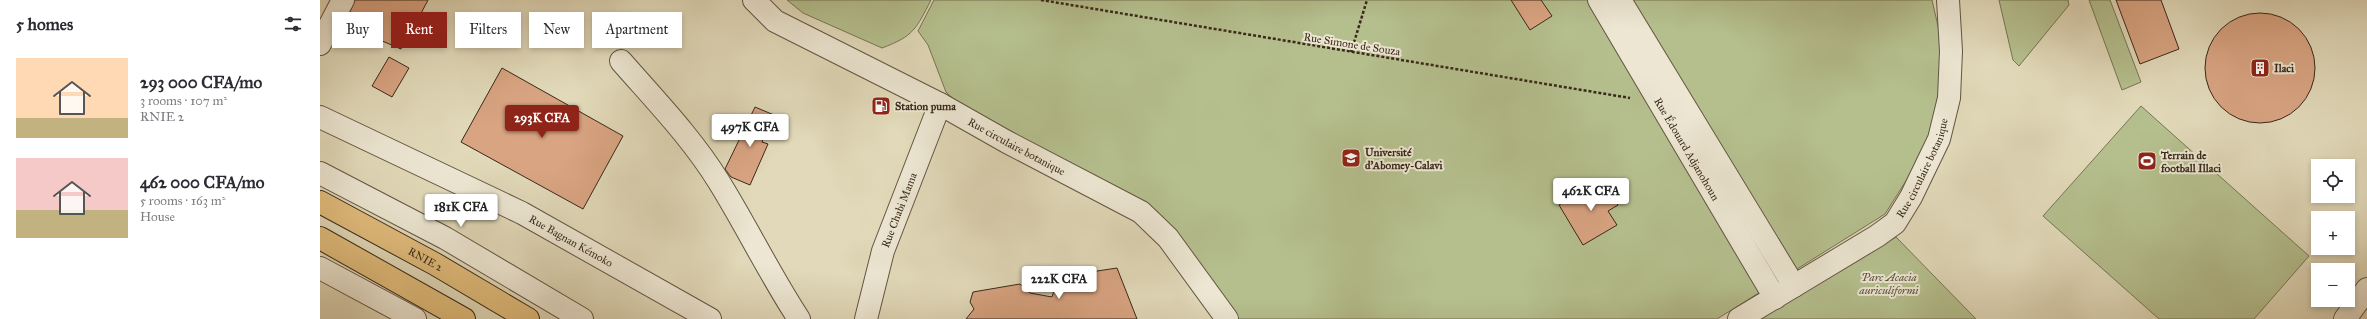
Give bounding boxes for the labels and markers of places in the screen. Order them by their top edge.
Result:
building icon: Ilaci [2249,57,2271,79]
place label: Ilaci [2274,62,2295,75]
fuel station icon: Station puma [870,95,892,117]
place label: Station puma [895,100,956,114]
pin: 293K CFA [501,105,583,139]
pin: 497K CFA [709,114,791,148]
place label: Université d'Abomey-Calavi [1365,146,1444,173]
school or university icon: Université d'Abomey-Calavi [1340,147,1362,169]
place label: Terrain de football Illaci [2160,149,2222,175]
sports icon: Terrain de football Illaci [2136,150,2158,172]
pin: 462K CFA [1550,178,1632,212]
pin: 181K CFA [420,194,502,228]
pin: 222K CFA [1018,266,1100,300]

